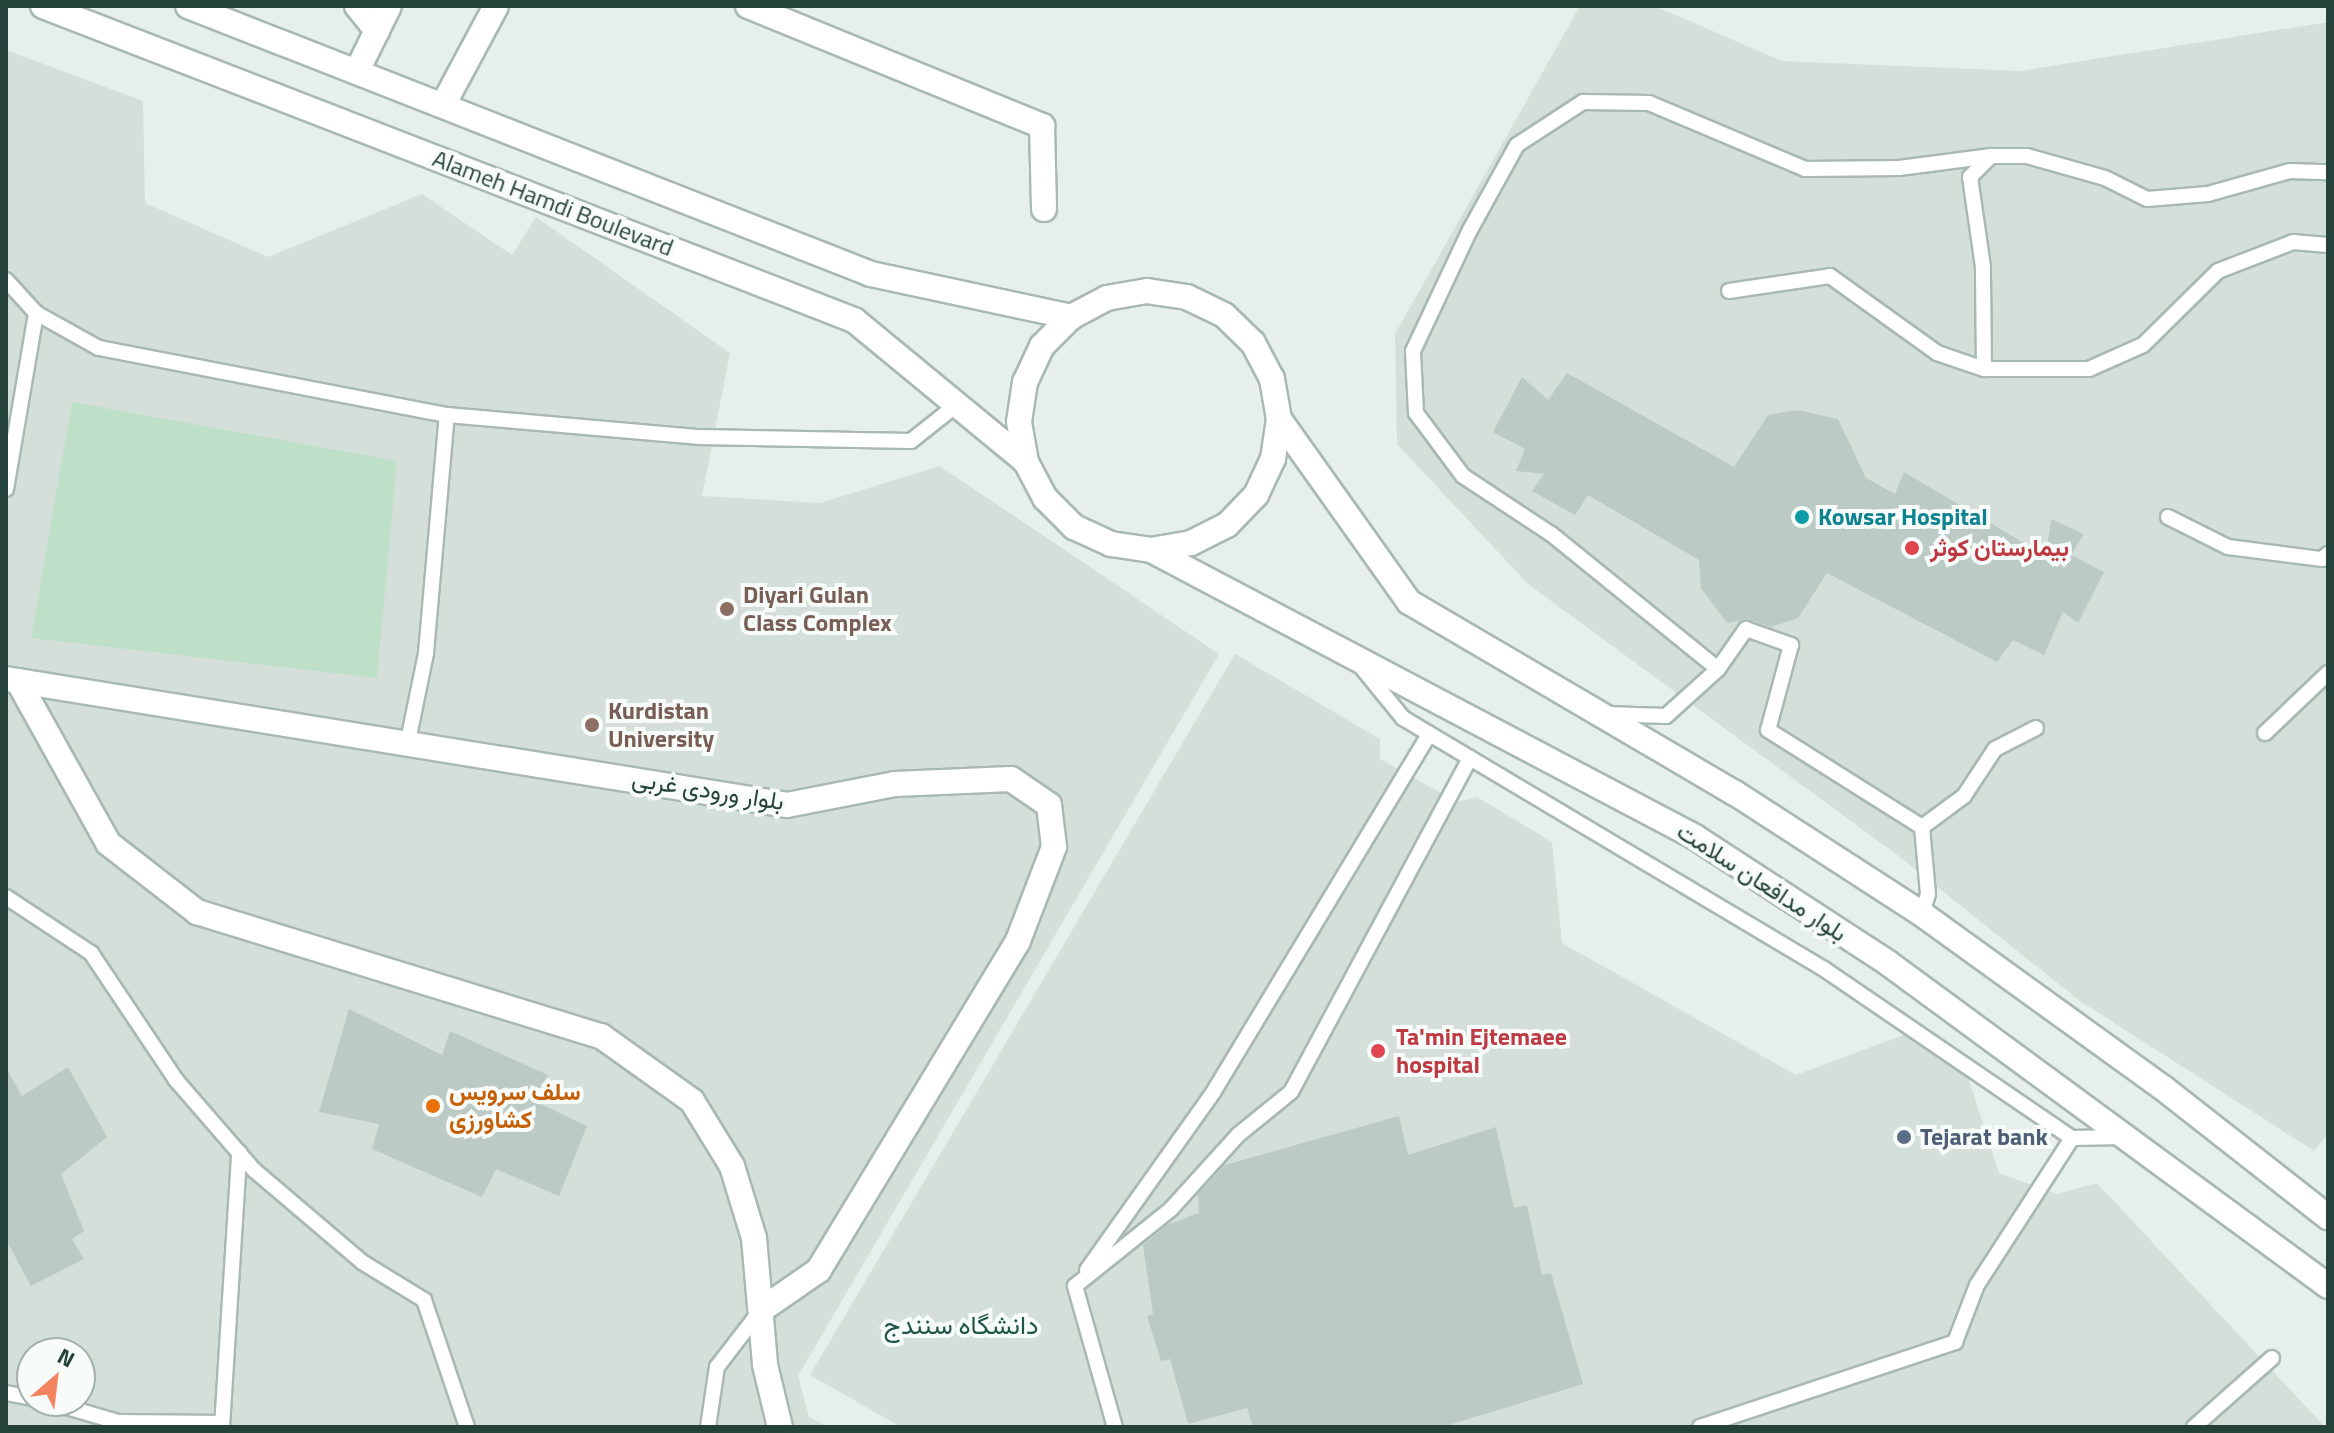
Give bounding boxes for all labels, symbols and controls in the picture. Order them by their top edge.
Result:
street label: Alameh Hamdi Boulevard [429,144,677,262]
place label: Kowsar Hospital [1818,503,1988,531]
marker: Kowsar Hospital [1793,508,1811,526]
place label: بیمارستان کوثر [1930,534,2069,562]
marker: بیمارستان کوثر [1901,537,1923,559]
place label: Diyari Gulan Class Complex [743,581,892,637]
marker: Diyari Gulan Class Complex [718,600,736,618]
place label: Kurdistan University [608,697,714,753]
marker: Kurdistan University [583,716,601,734]
street label: بلوار ورودی غربی [630,764,786,816]
street label: بلوار مدافعان سلامت [1672,816,1852,948]
place label: Ta'min Ejtemaee hospital [1396,1023,1567,1079]
marker: Ta'min Ejtemaee hospital [1367,1040,1389,1062]
place label: سلف سرویس کشاورزی [449,1078,581,1134]
marker: سلف سرویس کشاورزی [424,1097,442,1115]
place label: Tejarat bank [1920,1123,2048,1151]
marker: Tejarat bank [1895,1128,1913,1146]
district label: دانشگاه سنندج [884,1309,1038,1341]
north arrow [16,1337,96,1417]
text: N [52,1339,81,1376]

